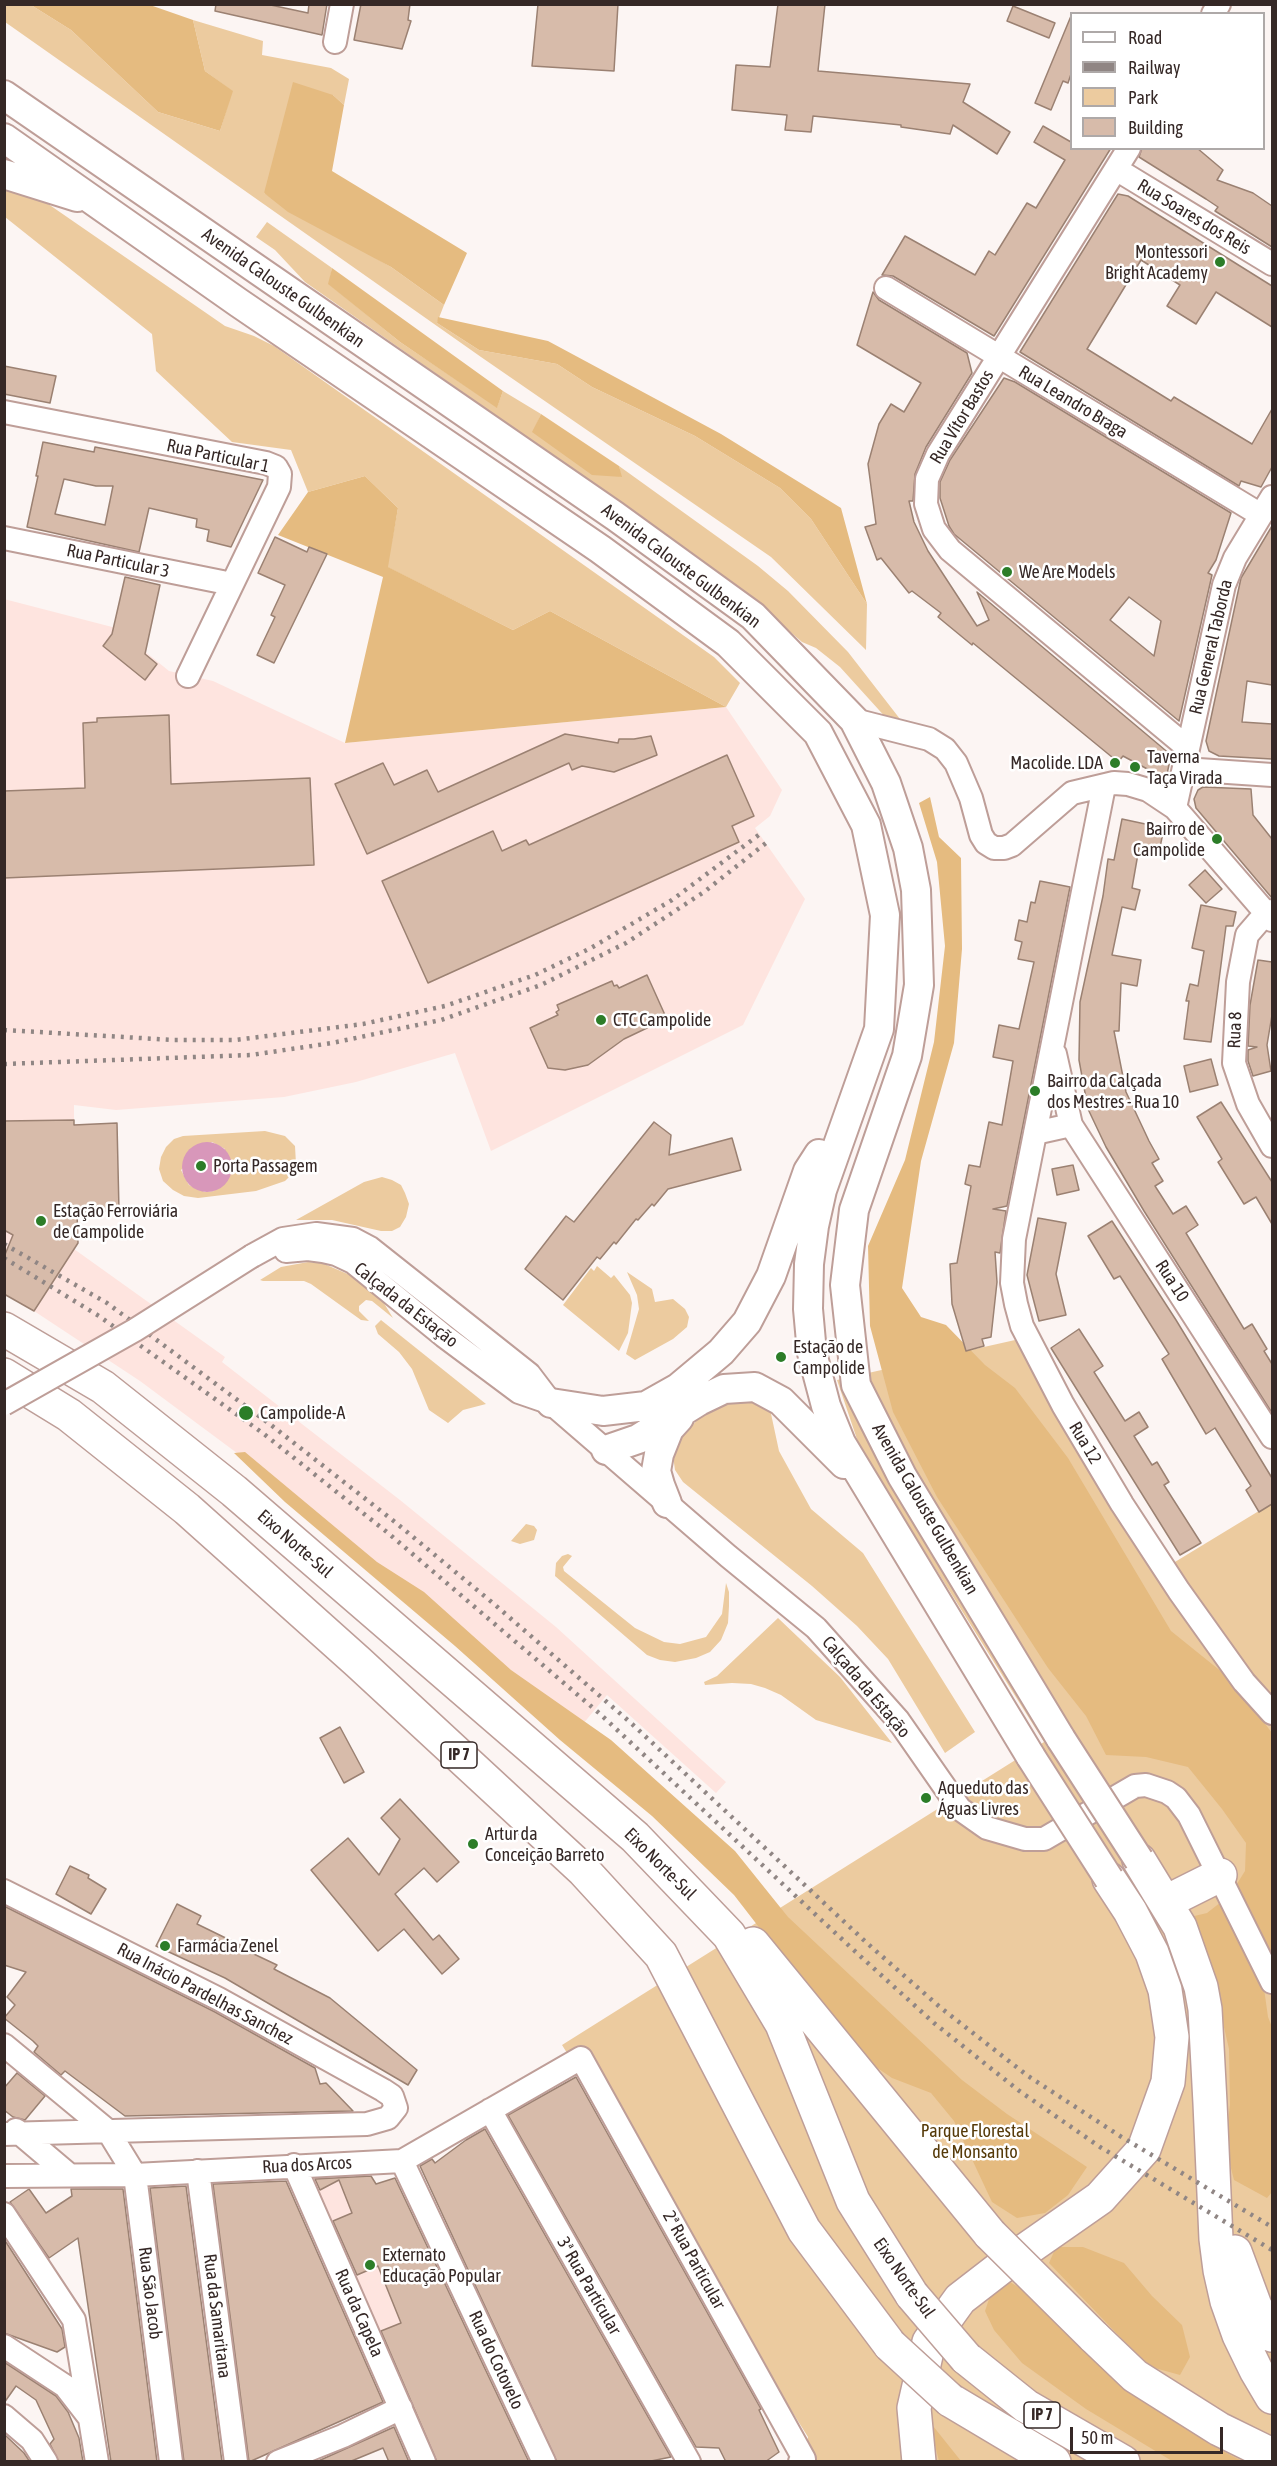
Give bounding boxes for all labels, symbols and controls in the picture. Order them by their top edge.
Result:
legend [1070,12,1265,150]
text: Road [1128,27,1162,48]
text: Railway [1128,57,1180,78]
text: Park [1128,87,1158,108]
text: Building [1128,117,1183,138]
street label: Rua Soares dos Reis [1133,175,1255,259]
street label: Avenida Calouste Gulbenkian [197,224,369,352]
place label: Montessori Bright Academy [1105,241,1208,284]
marker: Montessori Bright Academy [1213,255,1227,269]
street label: Rua Leandro Braga [1015,361,1131,443]
street label: Rua Vítor Bastos [925,366,999,468]
street label: Rua Particular 1 [165,435,271,477]
street label: Avenida Calouste Gulbenkian [597,499,765,633]
street label: Rua Particular 3 [65,540,171,582]
place label: We Are Models [1019,561,1115,583]
marker: We Are Models [1000,565,1014,579]
street label: Rua General Taborda [1185,577,1237,717]
place label: Taverna Taça Virada [1147,746,1223,789]
place label: Macolide. LDA [1010,752,1103,774]
marker: Macolide. LDA [1108,756,1122,770]
marker: Taverna Taça Virada [1128,760,1142,774]
place label: Bairro de Campolide [1133,818,1205,860]
marker: Bairro de Campolide [1210,832,1224,846]
place label: CTC Campolide [613,1009,711,1031]
street label: Rua 8 [1224,1011,1246,1049]
marker: CTC Campolide [594,1013,608,1027]
place label: Bairro da Calçada dos Mestres - Rua 10 [1047,1070,1179,1112]
marker: Bairro da Calçada dos Mestres - Rua 10 [1028,1084,1042,1098]
place label: Porta Passagem [213,1155,318,1177]
marker: Porta Passagem [194,1159,208,1173]
place label: Estação Ferroviária de Campolide [53,1200,178,1242]
marker: Estação Ferroviária de Campolide [34,1214,48,1228]
street label: Rua 10 [1151,1256,1193,1306]
street label: Calçada da Estação [350,1258,462,1352]
place label: Estação de Campolide [793,1336,865,1378]
marker: Estação de Campolide [774,1350,788,1364]
place label: Campolide-A [260,1402,345,1424]
marker: Campolide-A [237,1404,255,1422]
street label: Rua 12 [1064,1418,1106,1468]
street label: Avenida Calouste Gulbenkian [867,1420,983,1598]
street label: Eixo Norte-Sul [253,1505,337,1583]
street label: Calçada da Estação [817,1632,915,1742]
road number: IP 7 [441,1742,477,1768]
place label: Aqueduto das Águas Livres [938,1777,1029,1820]
marker: Aqueduto das Águas Livres [919,1791,933,1805]
place label: Artur da Conceição Barreto [485,1823,604,1866]
street label: Eixo Norte-Sul [620,1824,700,1904]
marker: Artur da Conceição Barreto [466,1837,480,1851]
place label: Farmácia Zenel [177,1935,278,1957]
street label: Rua Inácio Pardelhas Sanchez [113,1938,297,2050]
marker: Farmácia Zenel [158,1939,172,1953]
park label: Parque Florestal de Monsanto [921,2120,1029,2162]
street label: Rua dos Arcos [262,2152,352,2178]
street label: 2ª Rua Particular [658,2207,730,2313]
street label: 3ª Rua Particular [552,2233,626,2339]
street label: Eixo Norte-Sul [869,2234,939,2322]
place label: Externato Educação Popular [382,2244,501,2286]
street label: Rua São Jacob [134,2245,166,2341]
street label: Rua da Samaritana [199,2253,235,2379]
marker: Externato Educação Popular [363,2258,377,2272]
street label: Rua da Capela [330,2266,388,2360]
street label: Rua do Cotovelo [464,2307,528,2413]
road number: IP 7 [1024,2402,1060,2428]
scale bar [1073,2415,1226,2453]
text: 50 m [1081,2427,1113,2448]

